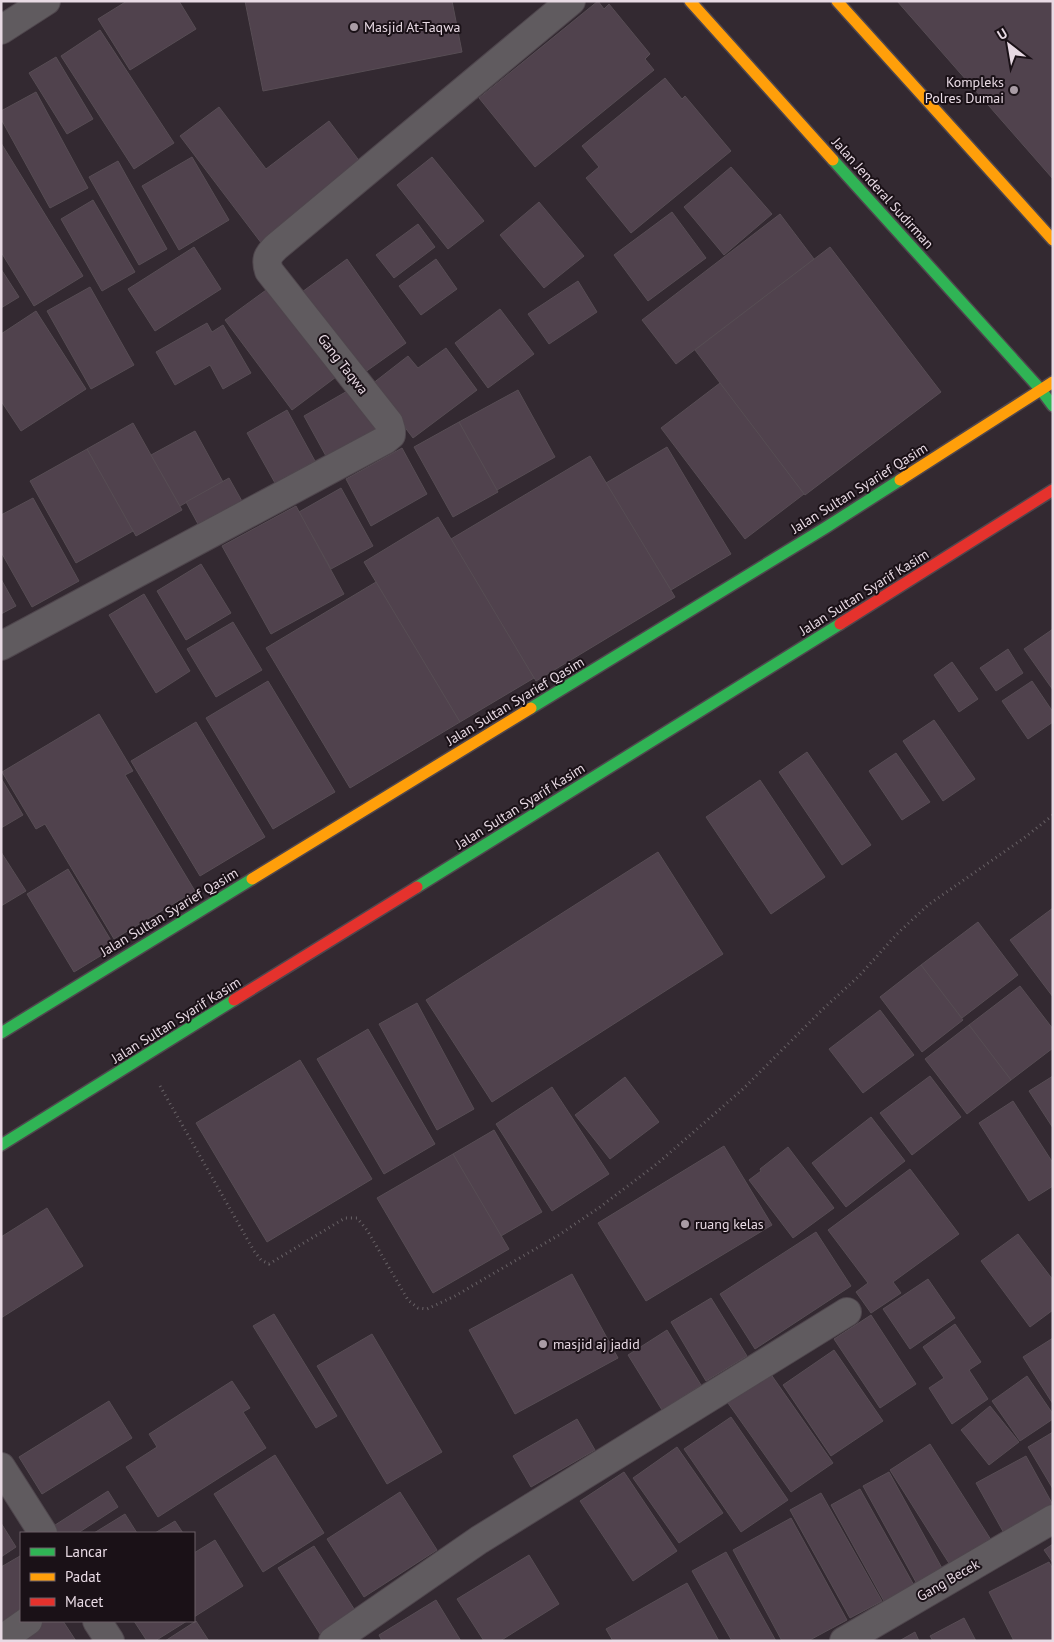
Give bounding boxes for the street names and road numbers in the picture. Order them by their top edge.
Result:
street label: Jalan Jenderal Sudirman [828,133,938,252]
street label: Gang Taqwa [314,330,372,398]
street label: Jalan Sultan Syarief Qasim [786,439,931,538]
street label: Jalan Sultan Syarif Kasim [795,545,932,640]
street label: Jalan Sultan Syarief Qasim [442,653,587,750]
street label: Jalan Sultan Syarif Kasim [451,759,588,854]
street label: Jalan Sultan Syarief Qasim [96,864,241,961]
street label: Jalan Sultan Syarif Kasim [107,973,244,1068]
street label: Gang Becek [913,1555,983,1605]

